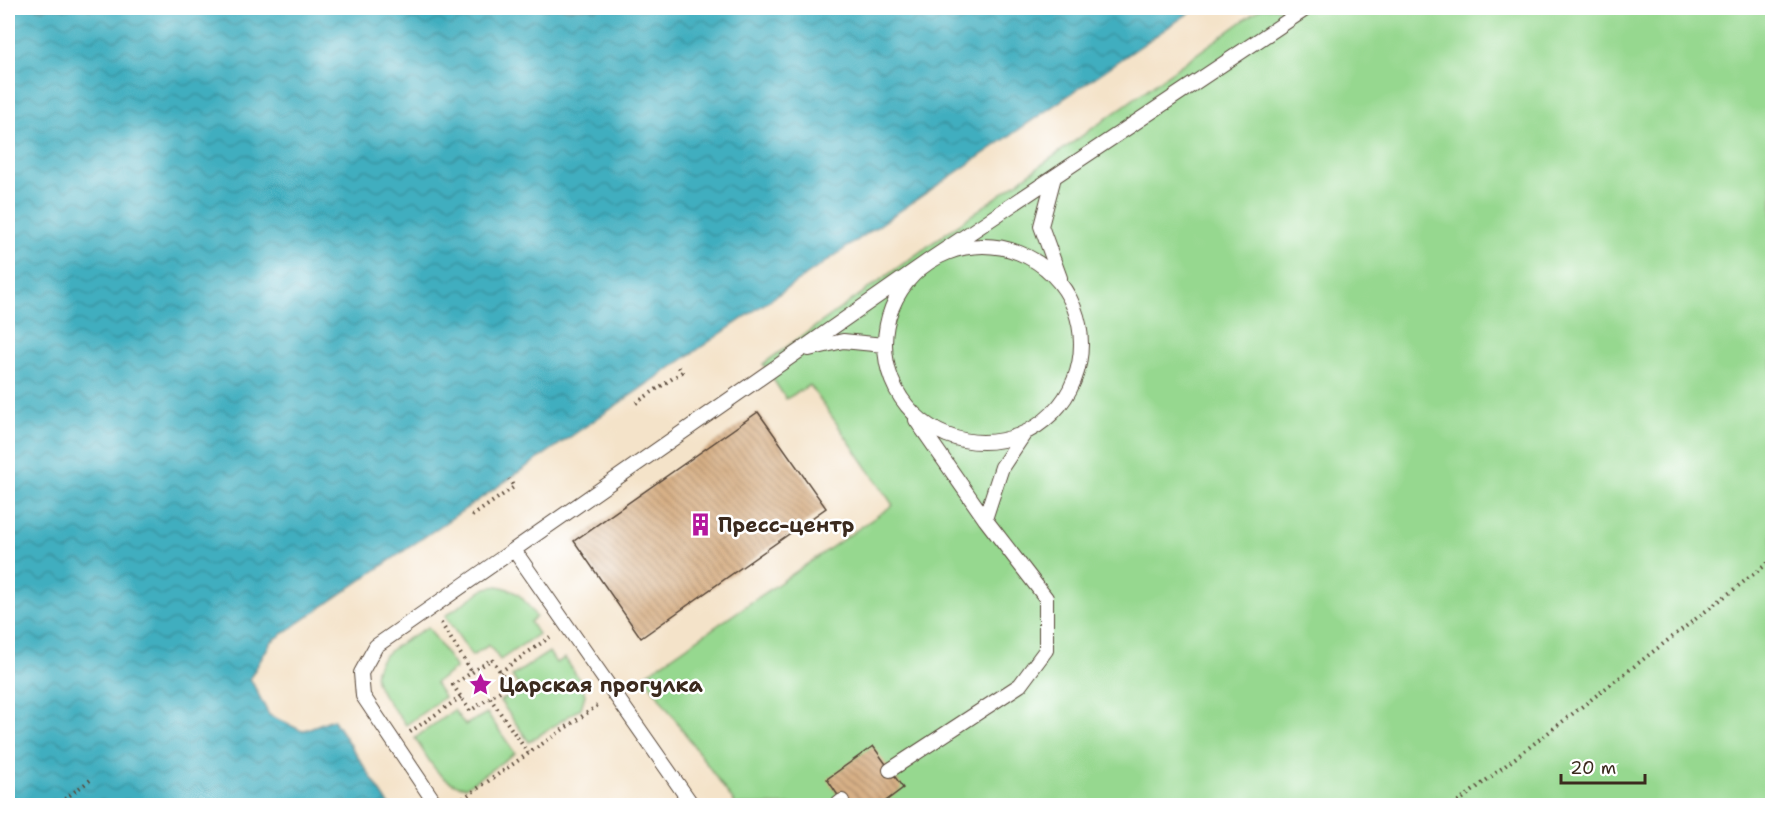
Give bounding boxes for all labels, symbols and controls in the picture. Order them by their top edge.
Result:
place label: Пресс-центр [718,511,854,539]
building icon: Пресс-центр [687,512,713,538]
place label: Царская прогулка [499,671,703,699]
place icon: Царская прогулка [468,672,494,698]
scale bar [1561,747,1645,785]
text: 20 m [1570,756,1616,780]

